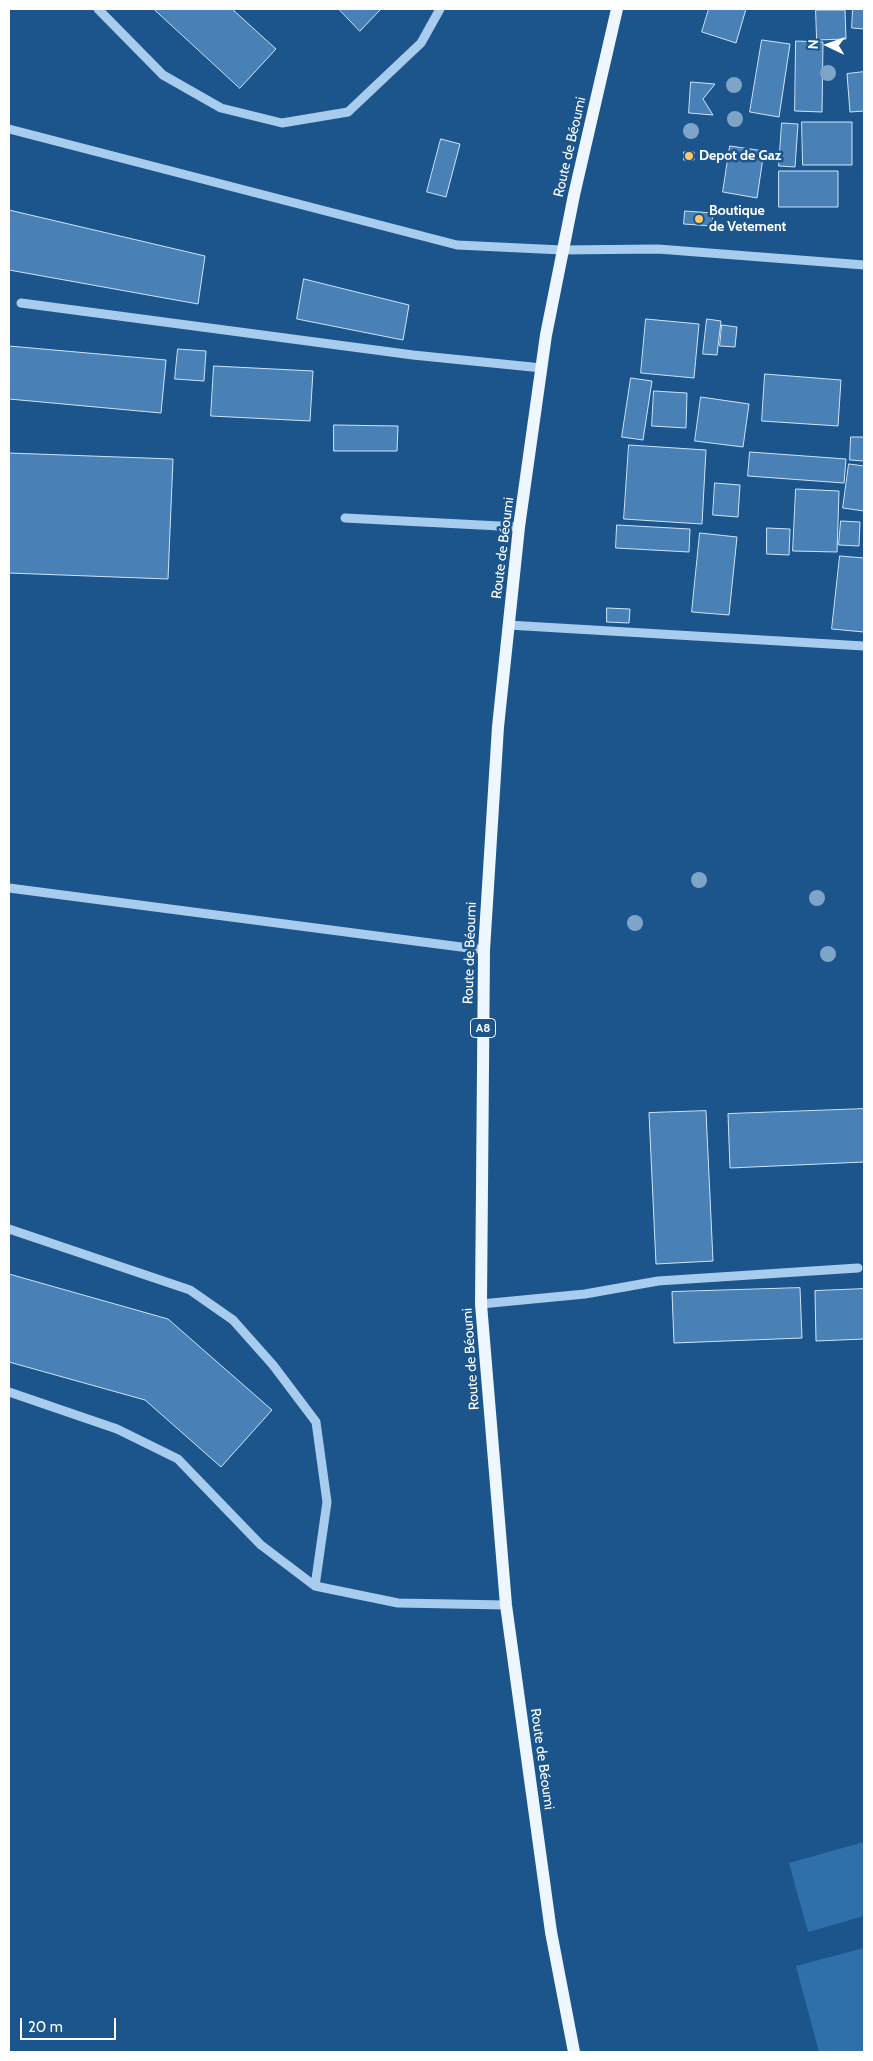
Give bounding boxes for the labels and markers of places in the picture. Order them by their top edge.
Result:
place label: Depot de Gaz [699,148,781,164]
marker: Depot de Gaz [683,150,695,162]
place label: Boutique de Vetement [709,203,786,236]
marker: Boutique de Vetement [693,213,705,225]

